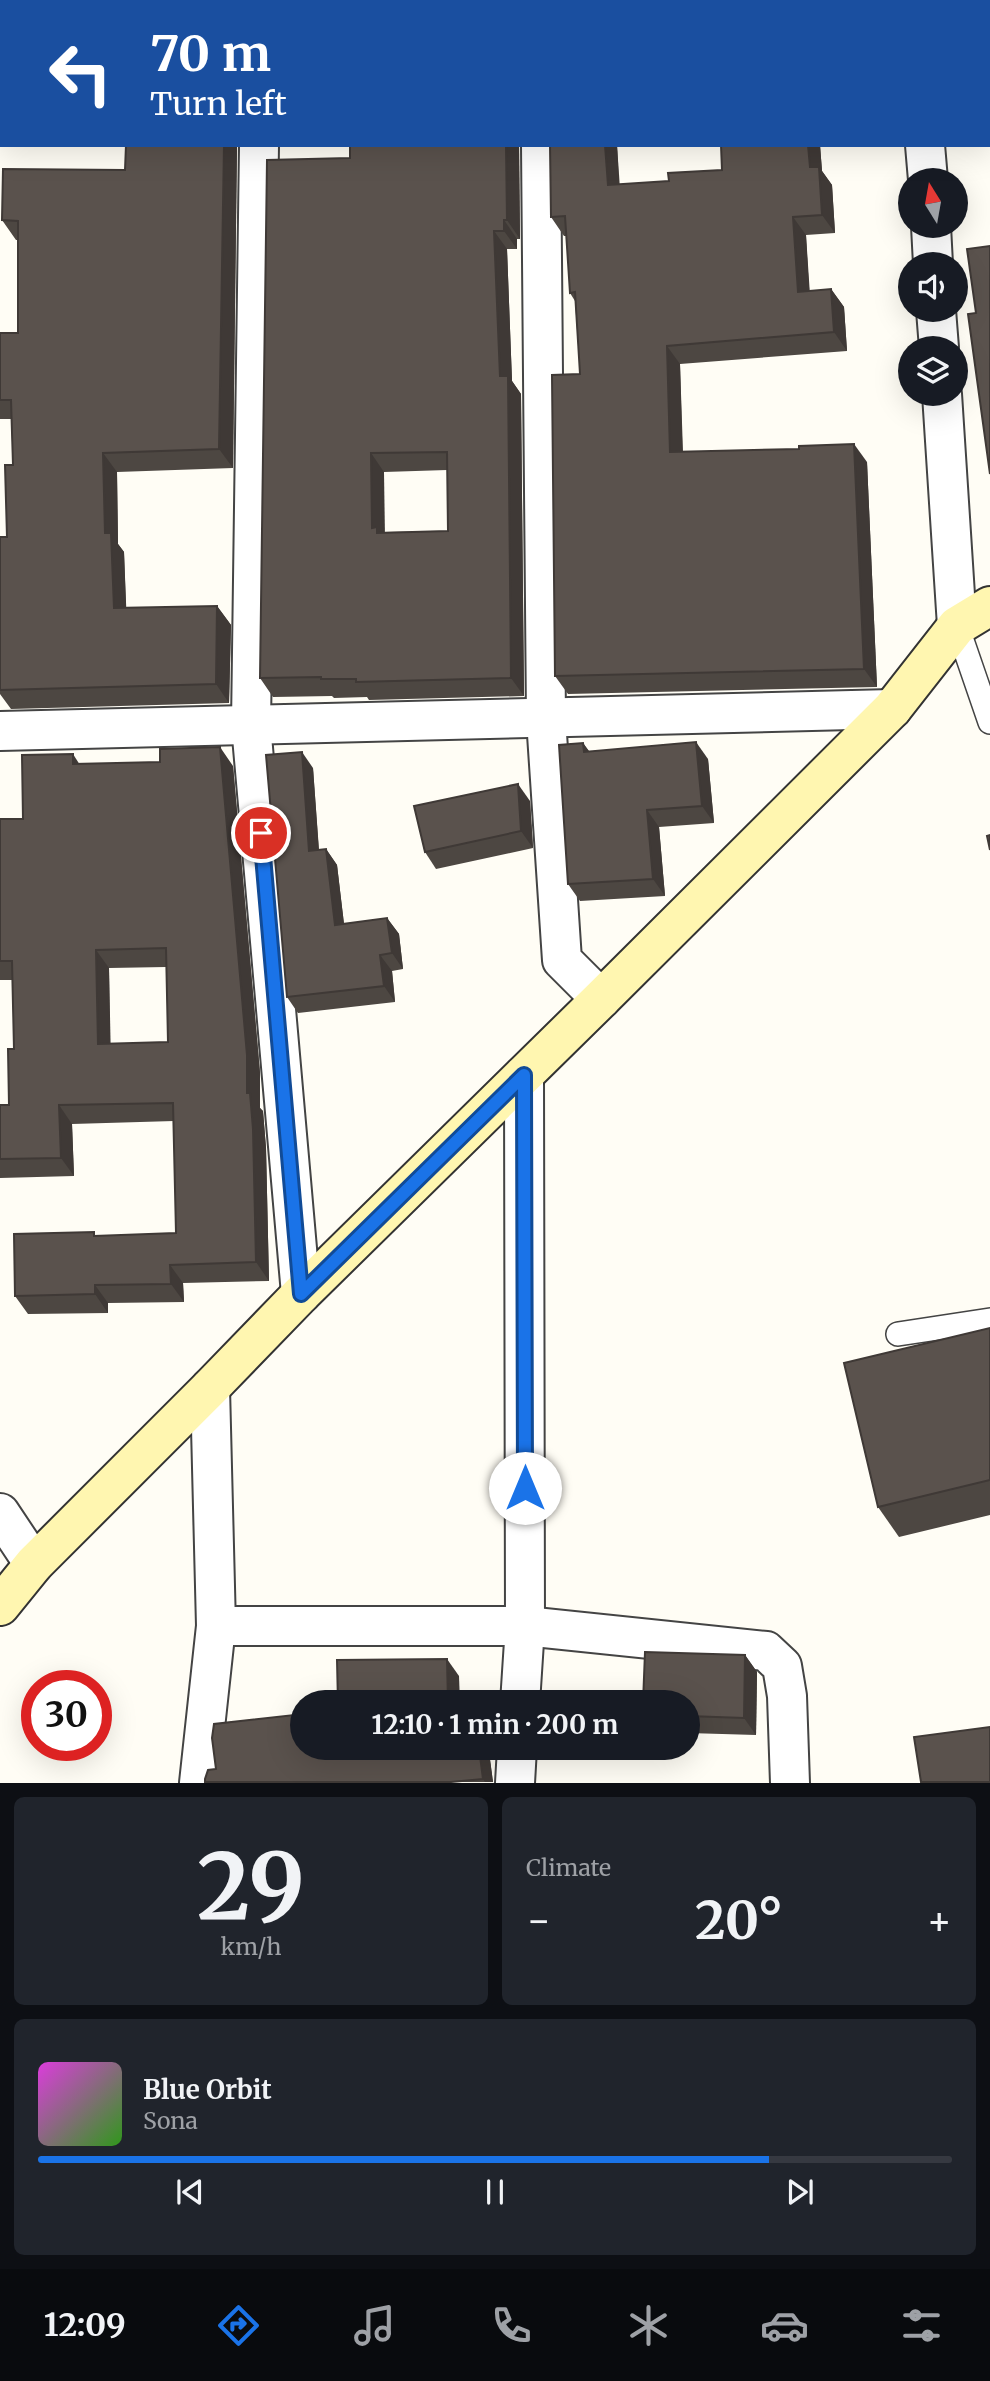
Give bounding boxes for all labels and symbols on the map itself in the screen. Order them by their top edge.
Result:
north arrow [898,168,968,238]
pin [231,803,291,863]
position arrow [488,1451,562,1525]
speed limit sign: 30 [21,1670,112,1761]

